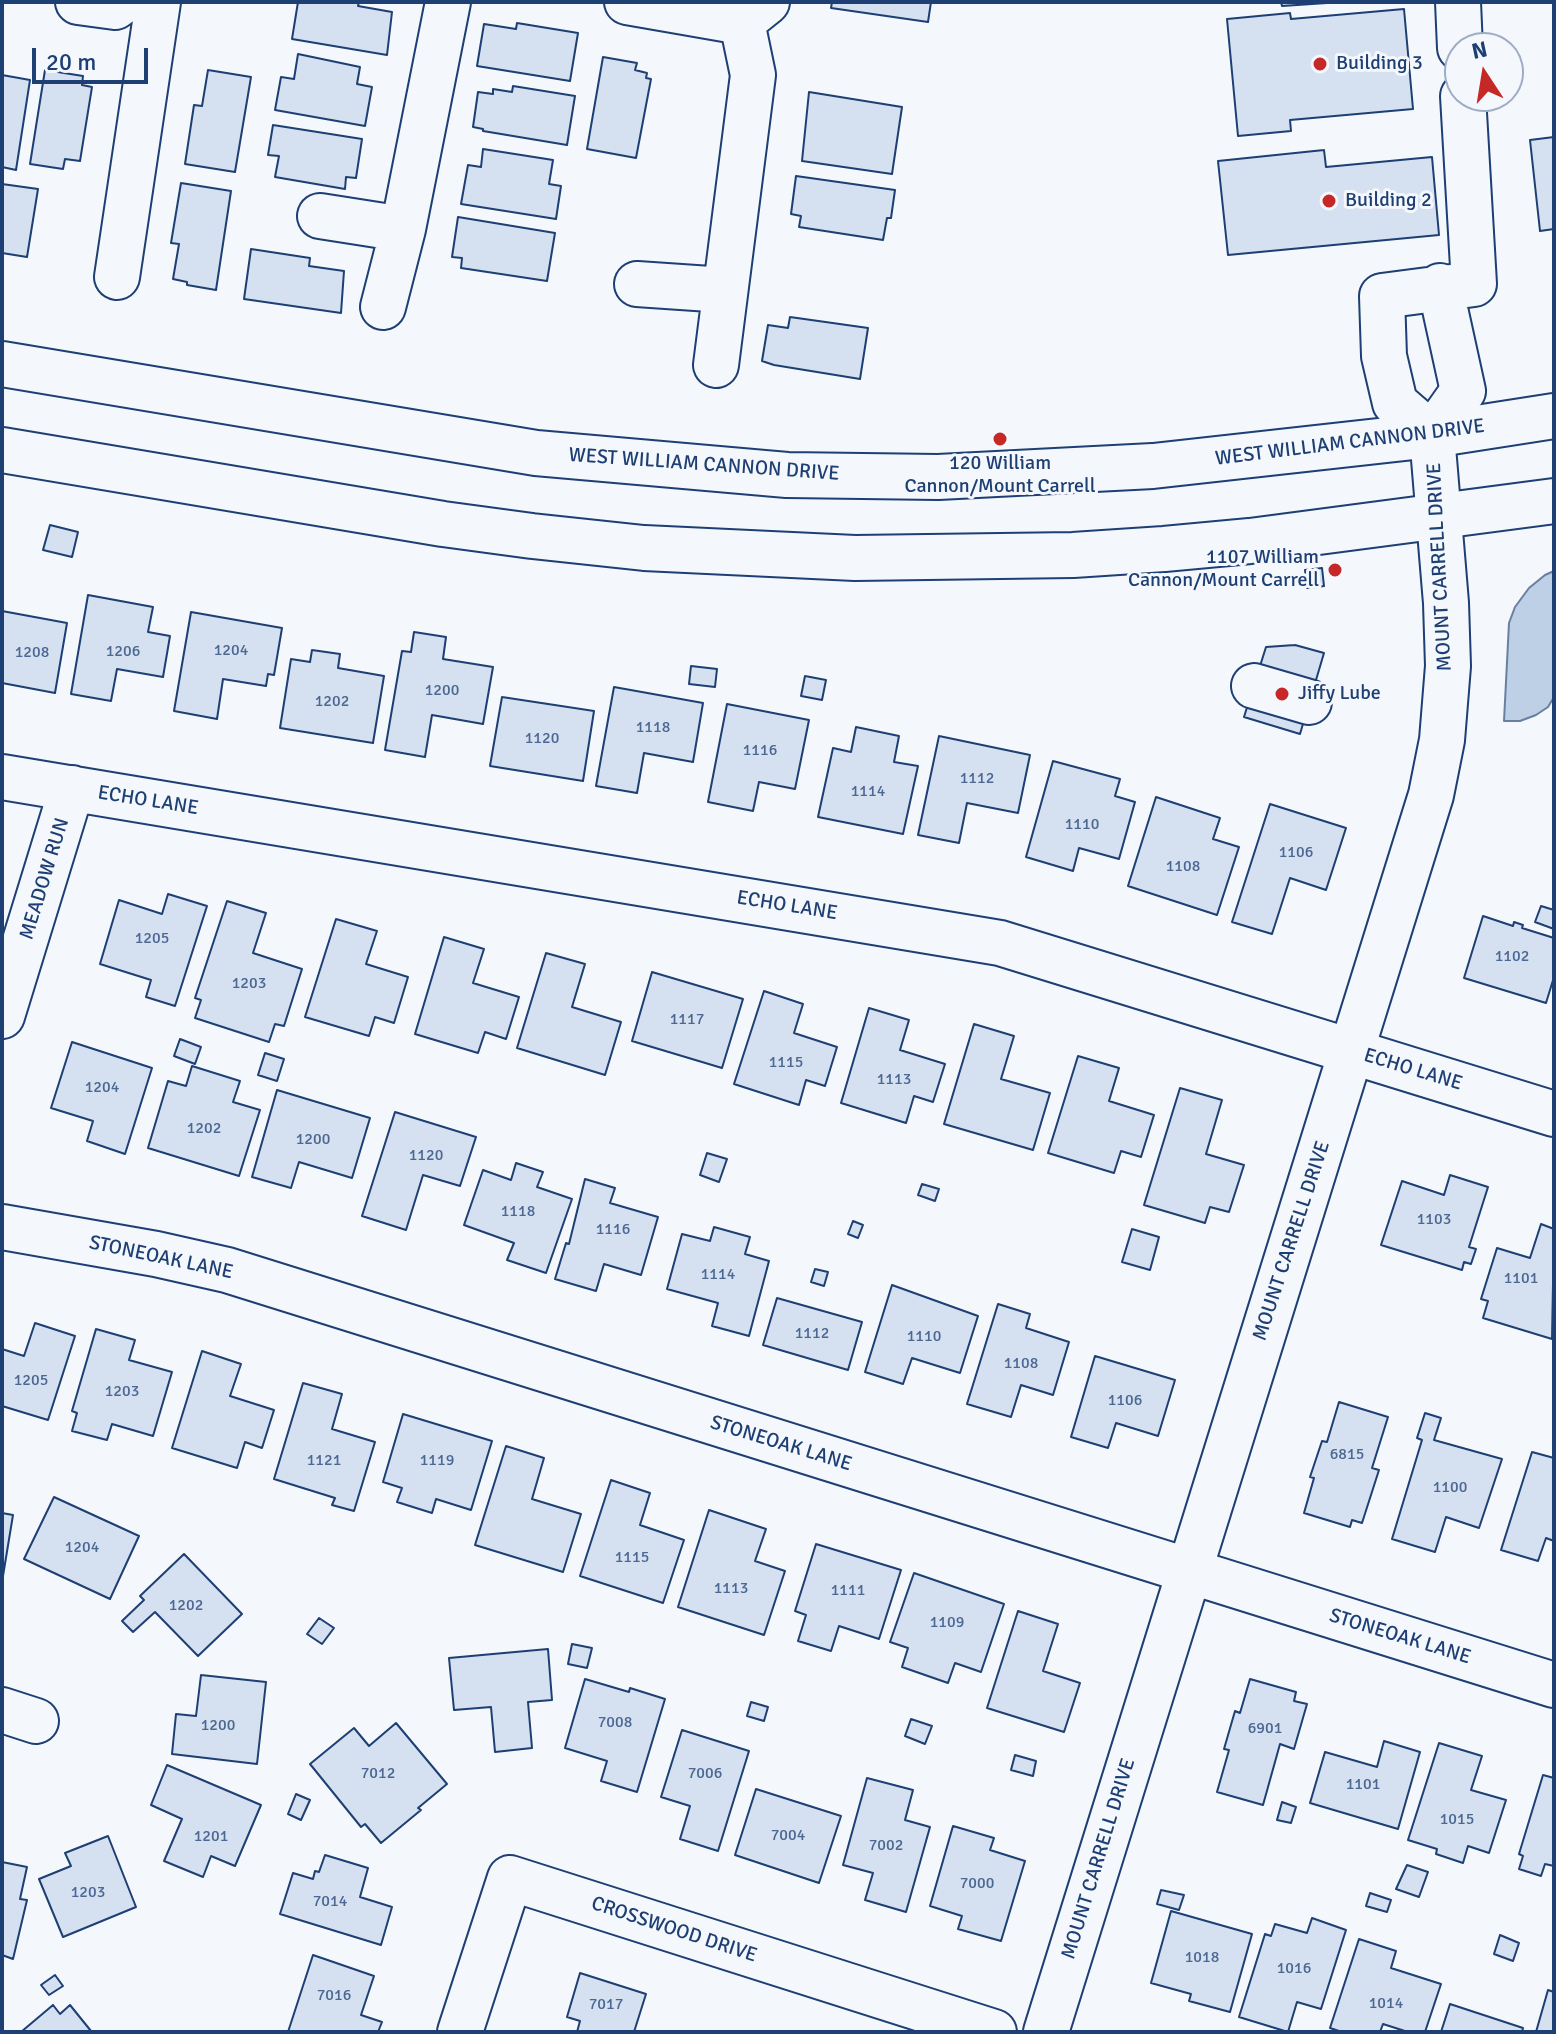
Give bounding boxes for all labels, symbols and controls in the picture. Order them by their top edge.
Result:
scale bar [36,32,152,82]
north arrow [1444,32,1524,112]
text: N [1469,35,1490,65]
text: 20 m [46,47,96,77]
place label: Building 3 [1336,52,1423,76]
marker: Building 3 [1311,55,1329,73]
place label: Building 2 [1345,189,1432,213]
marker: Building 2 [1320,192,1338,210]
street label: WEST WILLIAM CANNON DRIVE [1214,415,1486,471]
marker: 120 William Cannon/Mount Carrell [991,430,1009,448]
street label: WEST WILLIAM CANNON DRIVE [568,444,840,486]
place label: 120 William Cannon/Mount Carrell [904,452,1096,499]
street label: MOUNT CARRELL DRIVE [1423,462,1457,672]
place label: 1107 William Cannon/Mount Carrell [1128,546,1319,593]
marker: 1107 William Cannon/Mount Carrell [1326,561,1344,579]
house number: 1204 [214,641,248,661]
house number: 1206 [106,642,140,662]
house number: 1208 [15,643,49,663]
house number: 1200 [425,681,459,701]
place label: Jiffy Lube [1298,682,1381,706]
marker: Jiffy Lube [1273,685,1291,703]
house number: 1202 [315,692,349,712]
house number: 1118 [636,718,670,738]
house number: 1120 [525,729,559,749]
house number: 1116 [743,741,777,761]
house number: 1112 [960,769,994,789]
street label: ECHO LANE [96,781,200,821]
house number: 1114 [851,782,885,802]
street label: MEADOW RUN [15,815,75,943]
house number: 1110 [1065,815,1099,835]
house number: 1106 [1279,843,1313,863]
house number: 1108 [1166,857,1200,877]
street label: ECHO LANE [735,886,839,926]
house number: 1205 [135,929,169,949]
house number: 1102 [1495,947,1529,967]
house number: 1203 [232,974,266,994]
house number: 1117 [670,1010,704,1030]
street label: ECHO LANE [1361,1044,1465,1096]
house number: 1115 [769,1053,803,1073]
house number: 1113 [877,1070,911,1090]
house number: 1204 [85,1078,119,1098]
house number: 1202 [187,1119,221,1139]
house number: 1200 [296,1130,330,1150]
street label: MOUNT CARRELL DRIVE [1248,1138,1336,1344]
house number: 1120 [409,1146,443,1166]
house number: 1118 [501,1202,535,1222]
house number: 1103 [1417,1210,1451,1230]
house number: 1116 [596,1220,630,1240]
street label: STONEOAK LANE [87,1231,235,1285]
house number: 1114 [701,1265,735,1285]
house number: 1101 [1504,1269,1538,1289]
house number: 1112 [795,1324,829,1344]
house number: 1110 [907,1327,941,1347]
house number: 1108 [1004,1354,1038,1374]
house number: 1205 [14,1371,48,1391]
house number: 1203 [105,1382,139,1402]
house number: 1106 [1108,1391,1142,1411]
street label: STONEOAK LANE [707,1411,855,1477]
house number: 6815 [1330,1445,1364,1465]
house number: 1121 [307,1451,341,1471]
house number: 1119 [420,1451,454,1471]
house number: 1100 [1433,1478,1467,1498]
house number: 1204 [65,1538,99,1558]
house number: 1115 [615,1548,649,1568]
house number: 1113 [714,1579,748,1599]
house number: 1111 [831,1581,865,1601]
house number: 1202 [169,1596,203,1616]
street label: STONEOAK LANE [1326,1604,1474,1670]
house number: 1109 [930,1613,964,1633]
house number: 7008 [598,1713,632,1733]
house number: 1200 [201,1716,235,1736]
house number: 6901 [1248,1719,1282,1739]
street label: MOUNT CARRELL DRIVE [1057,1756,1141,1962]
house number: 7012 [361,1764,395,1784]
house number: 7006 [688,1764,722,1784]
house number: 1101 [1346,1775,1380,1795]
house number: 1015 [1440,1810,1474,1830]
house number: 7004 [771,1826,805,1846]
house number: 1201 [194,1827,228,1847]
house number: 7002 [869,1836,903,1856]
house number: 7000 [960,1874,994,1894]
house number: 1203 [71,1883,105,1903]
house number: 7014 [313,1892,347,1912]
street label: CROSSWOOD DRIVE [588,1892,760,1968]
house number: 1018 [1185,1948,1219,1968]
house number: 1016 [1277,1959,1311,1979]
house number: 7016 [317,1986,351,2006]
house number: 1014 [1369,1994,1403,2014]
house number: 7017 [589,1995,623,2015]

